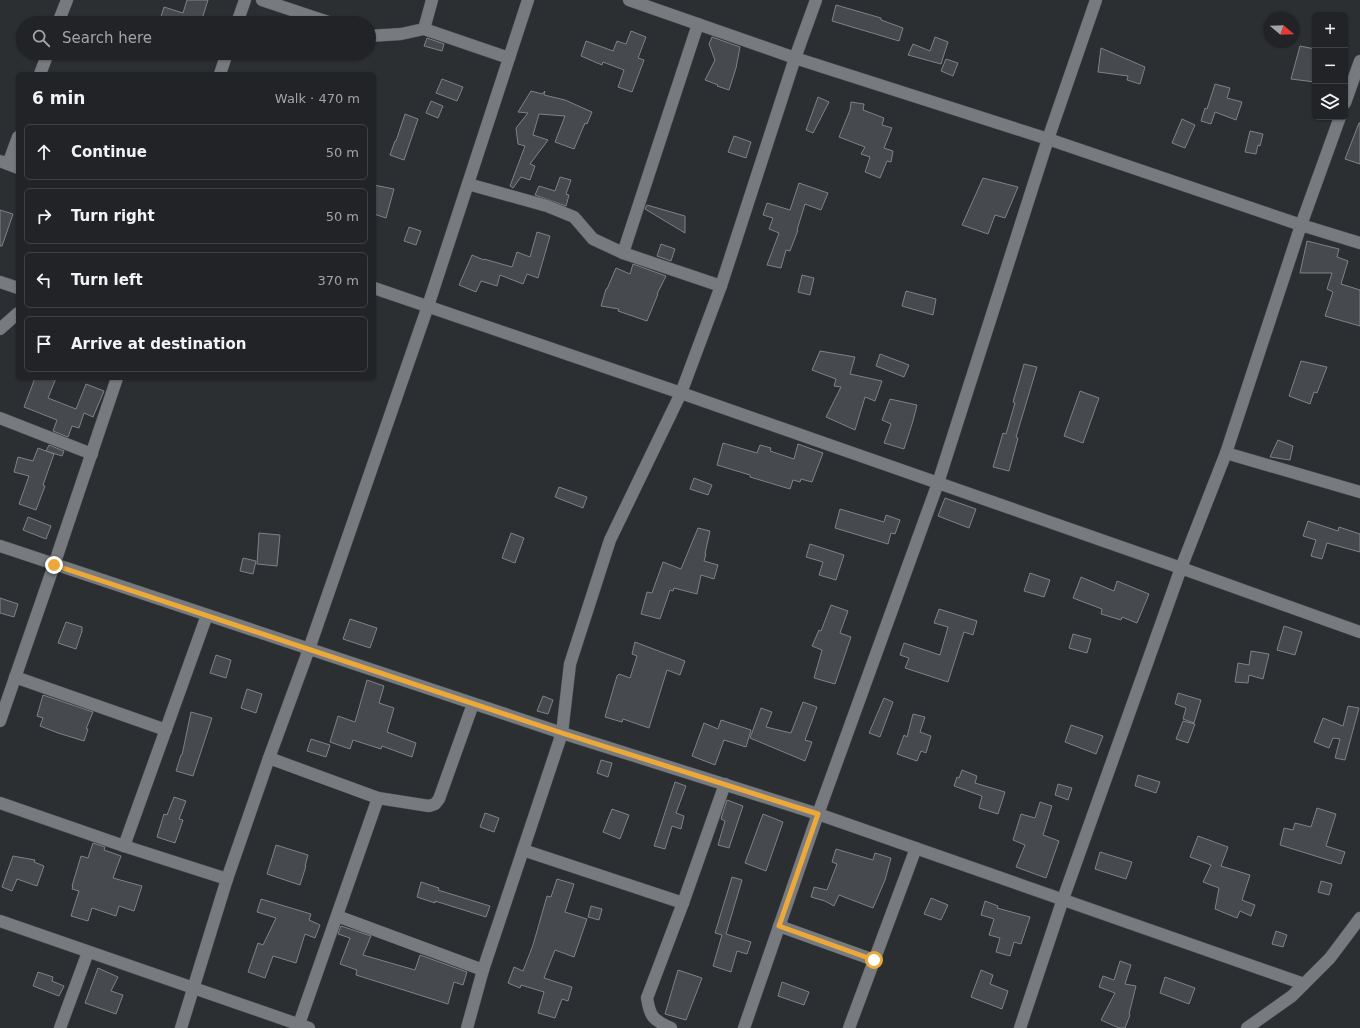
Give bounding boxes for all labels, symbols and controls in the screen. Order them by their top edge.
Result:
north arrow [1264,12,1300,48]
map controls [1312,12,1348,120]
button: + [1312,12,1348,48]
search box [16,16,376,60]
icon: search [30,27,52,49]
text: Search here [62,29,152,47]
button: − [1312,48,1348,84]
button: layers [1312,84,1348,120]
text: 6 min [32,88,85,108]
text: Walk · 470 m [275,91,360,106]
icon: ahead [33,141,55,163]
text: Continue [71,143,147,161]
text: 50 m [326,145,359,160]
icon: right [33,205,55,227]
text: Turn right [71,207,155,225]
text: 50 m [326,209,359,224]
icon: left [33,269,55,291]
text: Turn left [71,271,143,289]
text: 370 m [317,273,359,288]
icon: arrive [33,333,55,355]
text: Arrive at destination [71,335,246,353]
route end [45,556,63,574]
route start [865,951,883,969]

